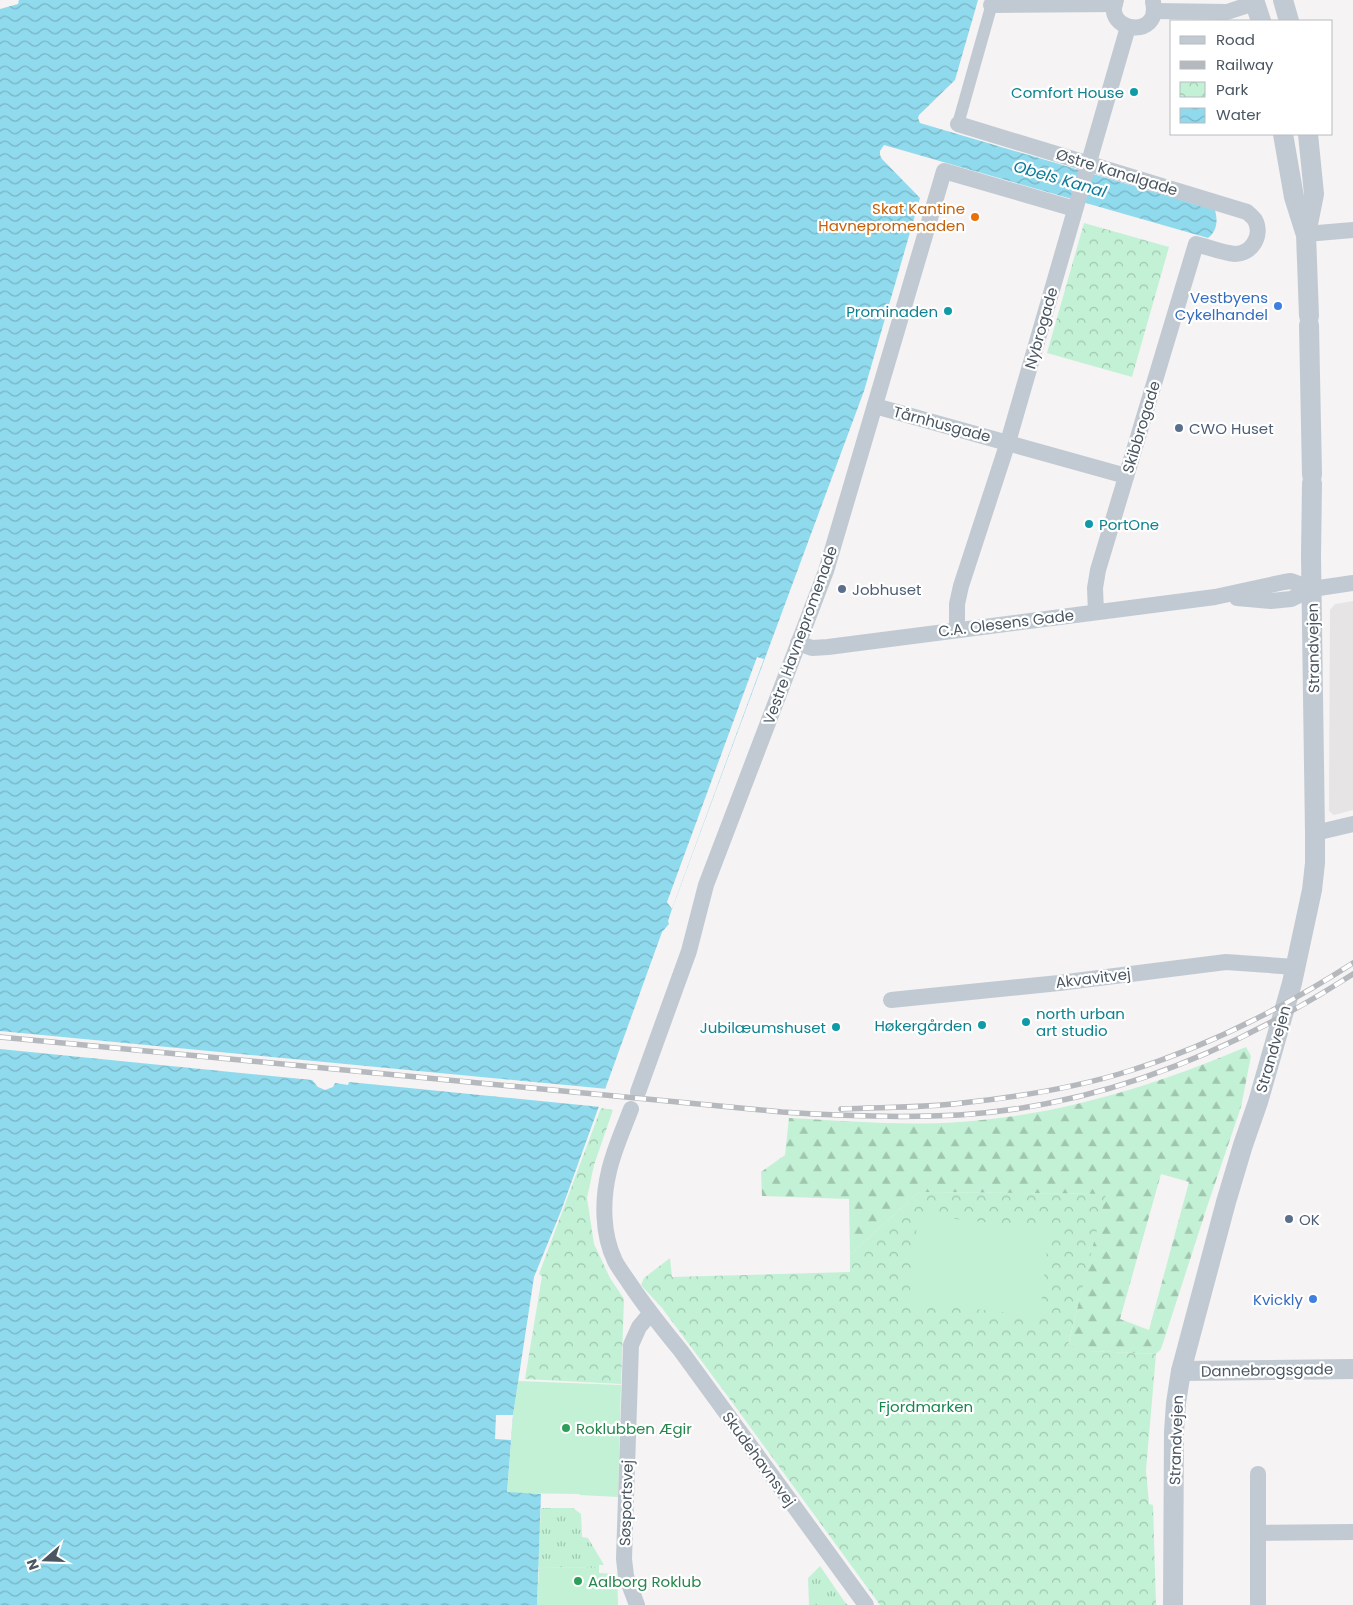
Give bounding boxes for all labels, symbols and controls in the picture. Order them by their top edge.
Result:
legend [1170,20,1333,135]
text: Road [1216,29,1255,50]
text: Railway [1216,54,1274,75]
text: Park [1216,79,1248,100]
place label: Comfort House [1011,82,1124,103]
marker: Comfort House [1128,86,1140,98]
text: Water [1216,104,1262,125]
street label: Østre Kanalgade [1054,144,1180,200]
water label: Obels Kanal [1011,155,1109,203]
place label: Skat Kantine Havnepromenaden [818,198,965,236]
marker: Skat Kantine Havnepromenaden [969,211,981,223]
street label: Nybrogade [1019,285,1063,371]
place label: Vestbyens Cykelhandel [1175,287,1268,325]
marker: Vestbyens Cykelhandel [1272,300,1284,312]
place label: Prominaden [846,301,938,322]
marker: Prominaden [942,305,954,317]
street label: Skibbrogade [1117,378,1165,476]
street label: Tårnhusgade [891,401,993,447]
place label: CWO Huset [1189,418,1274,439]
marker: CWO Huset [1173,422,1185,434]
place label: PortOne [1099,514,1159,535]
marker: PortOne [1083,518,1095,530]
street label: Vestre Havnepromenade [758,543,842,727]
place label: Jobhuset [852,579,921,600]
marker: Jobhuset [836,583,848,595]
street label: Strandvejen [1302,603,1324,693]
street label: C.A. Olesens Gade [937,604,1075,642]
street label: Akvavitvej [1054,963,1132,993]
place label: north urban art studio [1036,1003,1125,1041]
street label: Strandvejen [1250,1003,1296,1095]
place label: Høkergården [874,1015,972,1036]
marker: north urban art studio [1020,1016,1032,1028]
place label: Jubilæumshuset [700,1017,826,1038]
marker: Høkergården [976,1019,988,1031]
marker: Jubilæumshuset [830,1021,842,1033]
place label: OK [1299,1209,1320,1230]
marker: OK [1283,1213,1295,1225]
place label: Kvickly [1253,1289,1304,1310]
marker: Kvickly [1307,1293,1319,1305]
street label: Dannebrogsgade [1201,1358,1333,1382]
street label: Strandvejen [1164,1395,1188,1485]
park label: Fjordmarken [879,1396,973,1417]
street label: Skudehavnsvej [717,1407,801,1511]
place label: Roklubben Ægir [576,1418,692,1439]
marker: Roklubben Ægir [560,1422,572,1434]
street label: Søsportsvej [614,1460,638,1546]
north arrow [20,1535,70,1585]
text: N [22,1556,44,1573]
place label: Aalborg Roklub [588,1571,701,1592]
marker: Aalborg Roklub [572,1575,584,1587]

